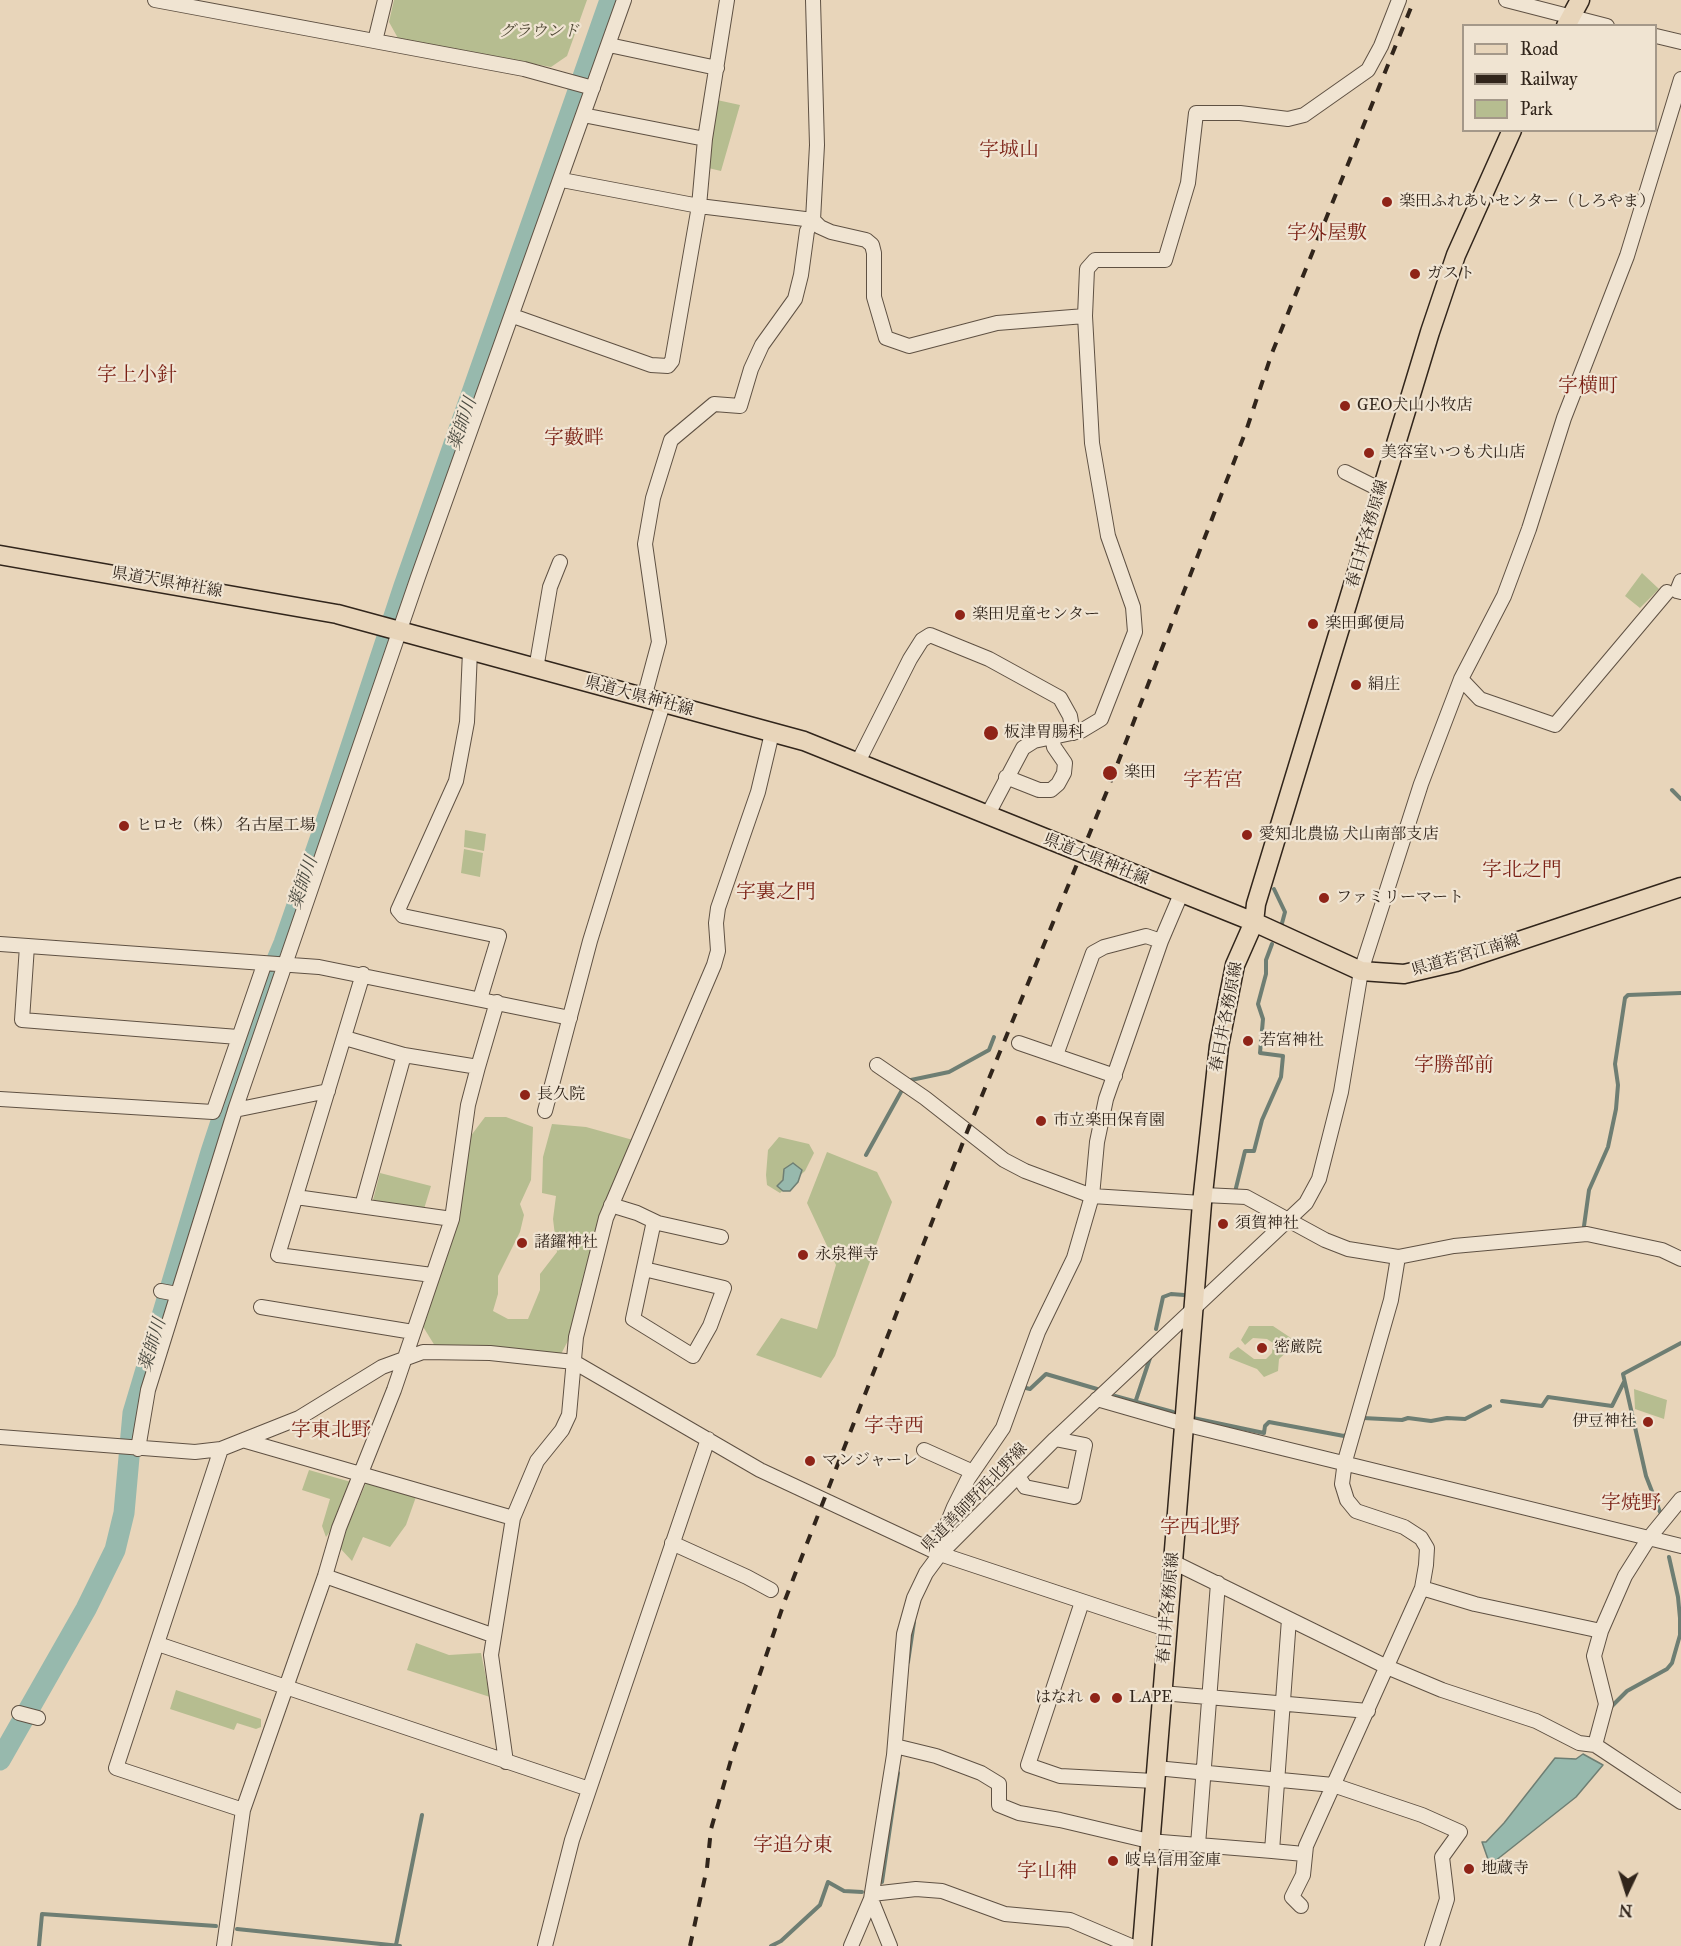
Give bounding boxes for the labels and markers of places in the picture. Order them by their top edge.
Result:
place label: 楽田ふれあいセンター（しろやま） [1399,192,1655,212]
marker: 楽田ふれあいセンター（しろやま） [1380,195,1394,209]
place label: ガスト [1427,264,1475,284]
marker: ガスト [1408,267,1422,281]
place label: GEO犬山小牧店 [1357,396,1472,416]
marker: GEO犬山小牧店 [1338,399,1352,413]
place label: 美容室いつも犬山店 [1381,443,1525,463]
marker: 美容室いつも犬山店 [1362,446,1376,460]
place label: 楽田児童センター [972,605,1100,625]
marker: 楽田児童センター [953,608,967,622]
place label: 楽田郵便局 [1325,614,1405,634]
marker: 楽田郵便局 [1306,617,1320,631]
place label: 絹庄 [1368,675,1400,695]
marker: 絹庄 [1349,678,1363,692]
place label: 板津胃腸科 [1004,723,1084,743]
marker: 板津胃腸科 [982,724,1000,742]
place label: 楽田 [1124,763,1156,783]
marker: 楽田 [1101,764,1119,782]
place label: ヒロセ（株） 名古屋工場 [136,816,315,836]
marker: ヒロセ（株） 名古屋工場 [117,819,131,833]
place label: 愛知北農協 犬山南部支店 [1259,825,1438,845]
marker: 愛知北農協 犬山南部支店 [1240,828,1254,842]
place label: ファミリーマート [1336,888,1464,908]
marker: ファミリーマート [1317,891,1331,905]
place label: 若宮神社 [1260,1031,1324,1051]
marker: 若宮神社 [1241,1034,1255,1048]
place label: 長久院 [537,1085,585,1105]
marker: 長久院 [518,1088,532,1102]
place label: 市立楽田保育園 [1053,1111,1165,1131]
marker: 市立楽田保育園 [1034,1114,1048,1128]
place label: 須賀神社 [1235,1214,1299,1234]
marker: 須賀神社 [1216,1217,1230,1231]
place label: 諸鑃神社 [534,1233,598,1253]
marker: 諸鑃神社 [515,1236,529,1250]
place label: 永泉禅寺 [815,1245,879,1265]
marker: 永泉禅寺 [796,1248,810,1262]
place label: 密厳院 [1274,1338,1322,1358]
marker: 密厳院 [1255,1341,1269,1355]
place label: 伊豆神社 [1572,1412,1636,1432]
marker: 伊豆神社 [1641,1415,1655,1429]
place label: マンジャーレ [822,1451,918,1471]
marker: マンジャーレ [803,1454,817,1468]
place label: はなれ [1035,1688,1083,1708]
place label: LAPE [1129,1688,1173,1708]
marker: はなれ [1088,1691,1102,1705]
marker: LAPE [1110,1691,1124,1705]
place label: 岐阜信用金庫 [1125,1851,1221,1871]
marker: 岐阜信用金庫 [1106,1854,1120,1868]
place label: 地蔵寺 [1481,1859,1529,1879]
marker: 地蔵寺 [1462,1862,1476,1876]

